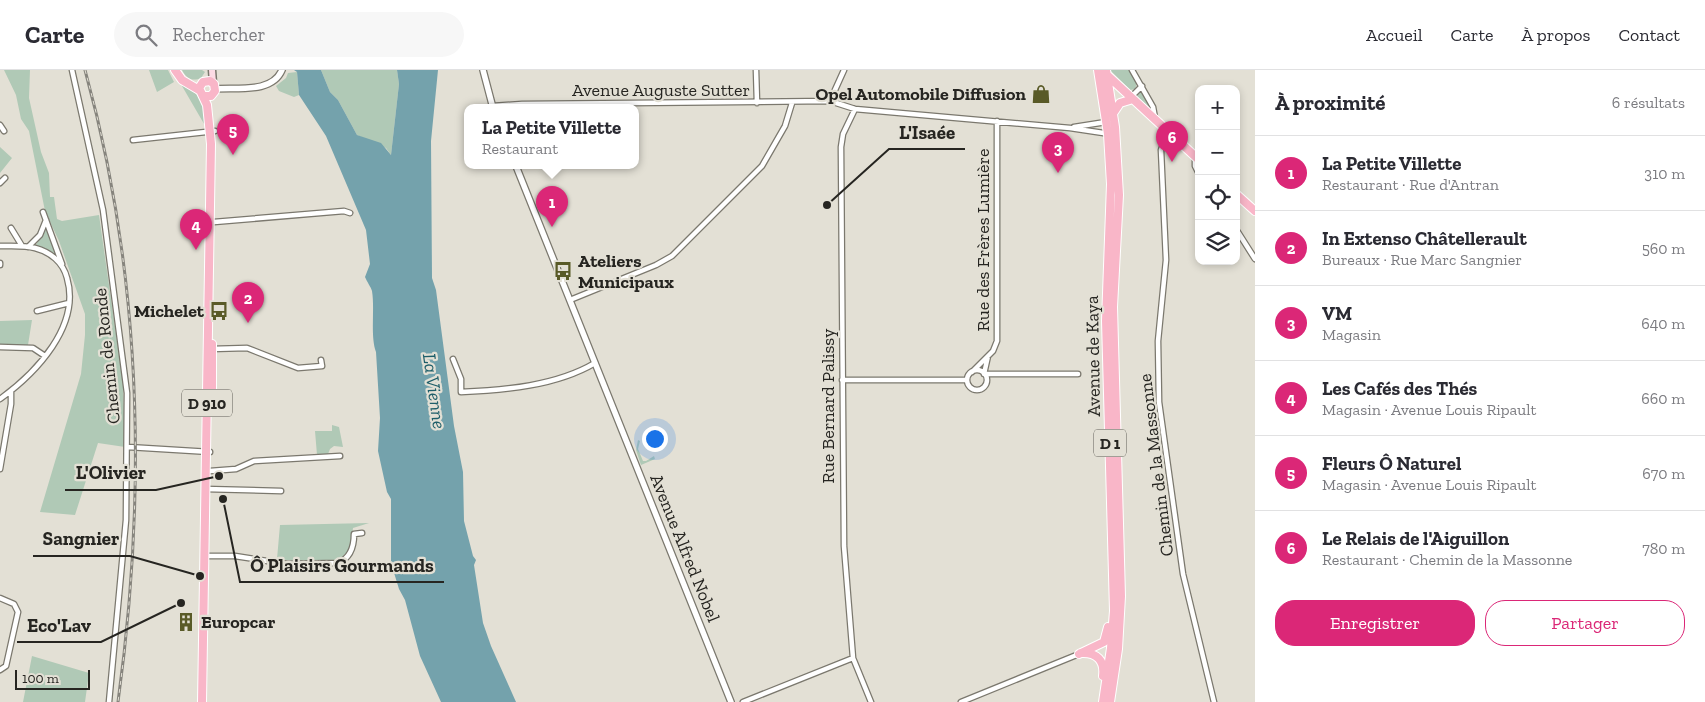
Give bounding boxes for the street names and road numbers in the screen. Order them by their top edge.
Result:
street label: Avenue Auguste Sutter [572,79,750,101]
street label: Rue des Frères Lumière [972,149,994,331]
street label: Chemin de Ronde [89,287,125,425]
street label: Avenue de Kaya [1081,295,1105,417]
street label: Rue Bernard Palissy [817,328,839,483]
street label: Chemin de la Massonne [1134,373,1178,557]
road number: D 910 [182,389,232,416]
road number: D 1 [1094,429,1126,456]
street label: Avenue Alfred Nobel [645,471,725,625]

